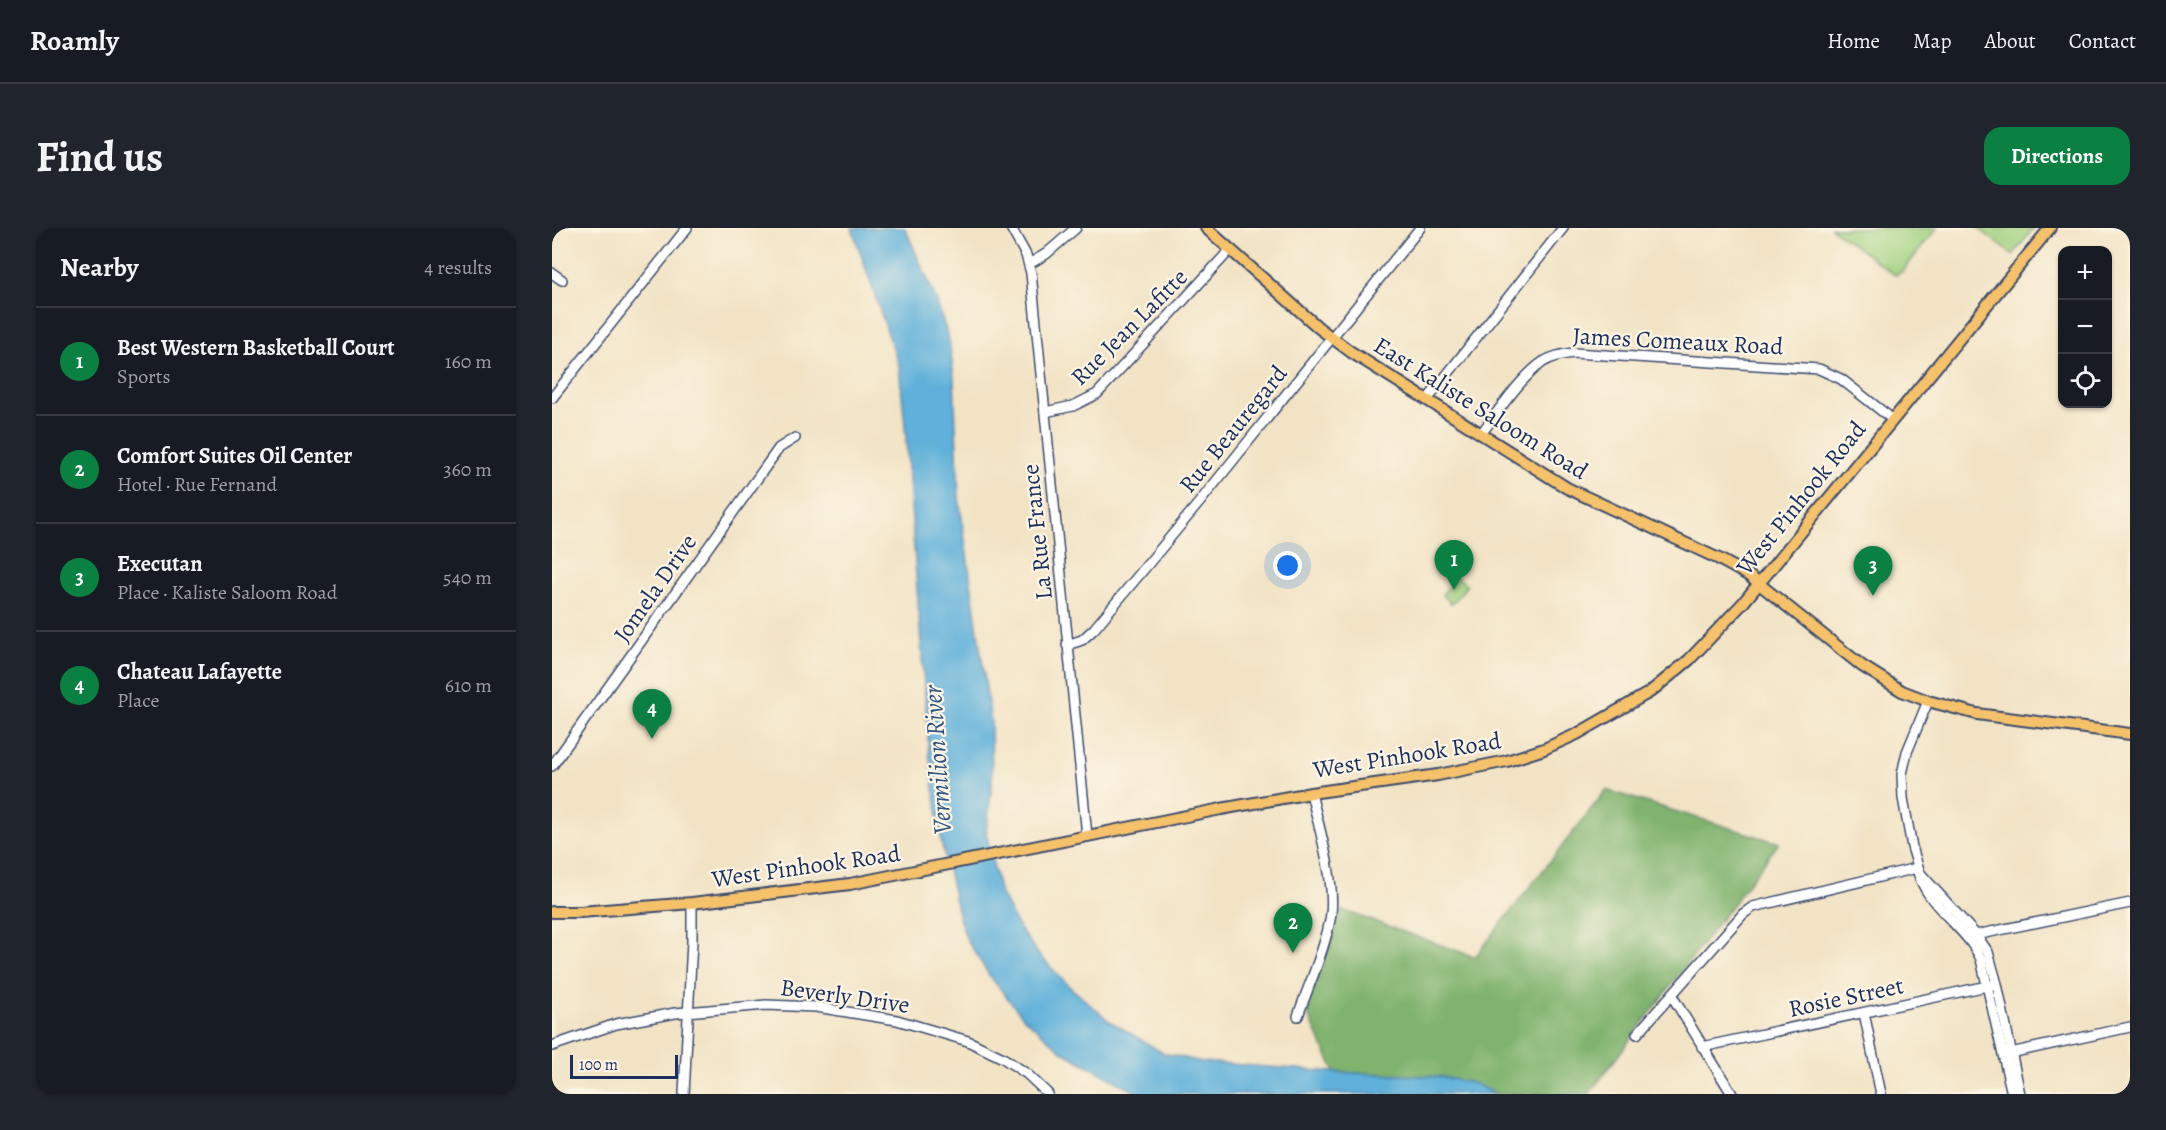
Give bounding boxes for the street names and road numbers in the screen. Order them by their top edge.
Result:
street label: Rue Jean Lafitte [1064,262,1194,392]
street label: James Comeaux Road [1572,320,1784,363]
street label: East Kaliste Saloom Road [1368,329,1594,487]
street label: Rue Beauregard [1172,358,1294,500]
street label: West Pinhook Road [1728,414,1873,583]
street label: La Rue France [1014,463,1060,601]
street label: Jomela Drive [606,528,704,648]
street label: West Pinhook Road [1310,724,1503,786]
street label: West Pinhook Road [709,837,902,895]
street label: Rosie Street [1786,969,1907,1025]
street label: Beverly Drive [778,971,912,1021]

